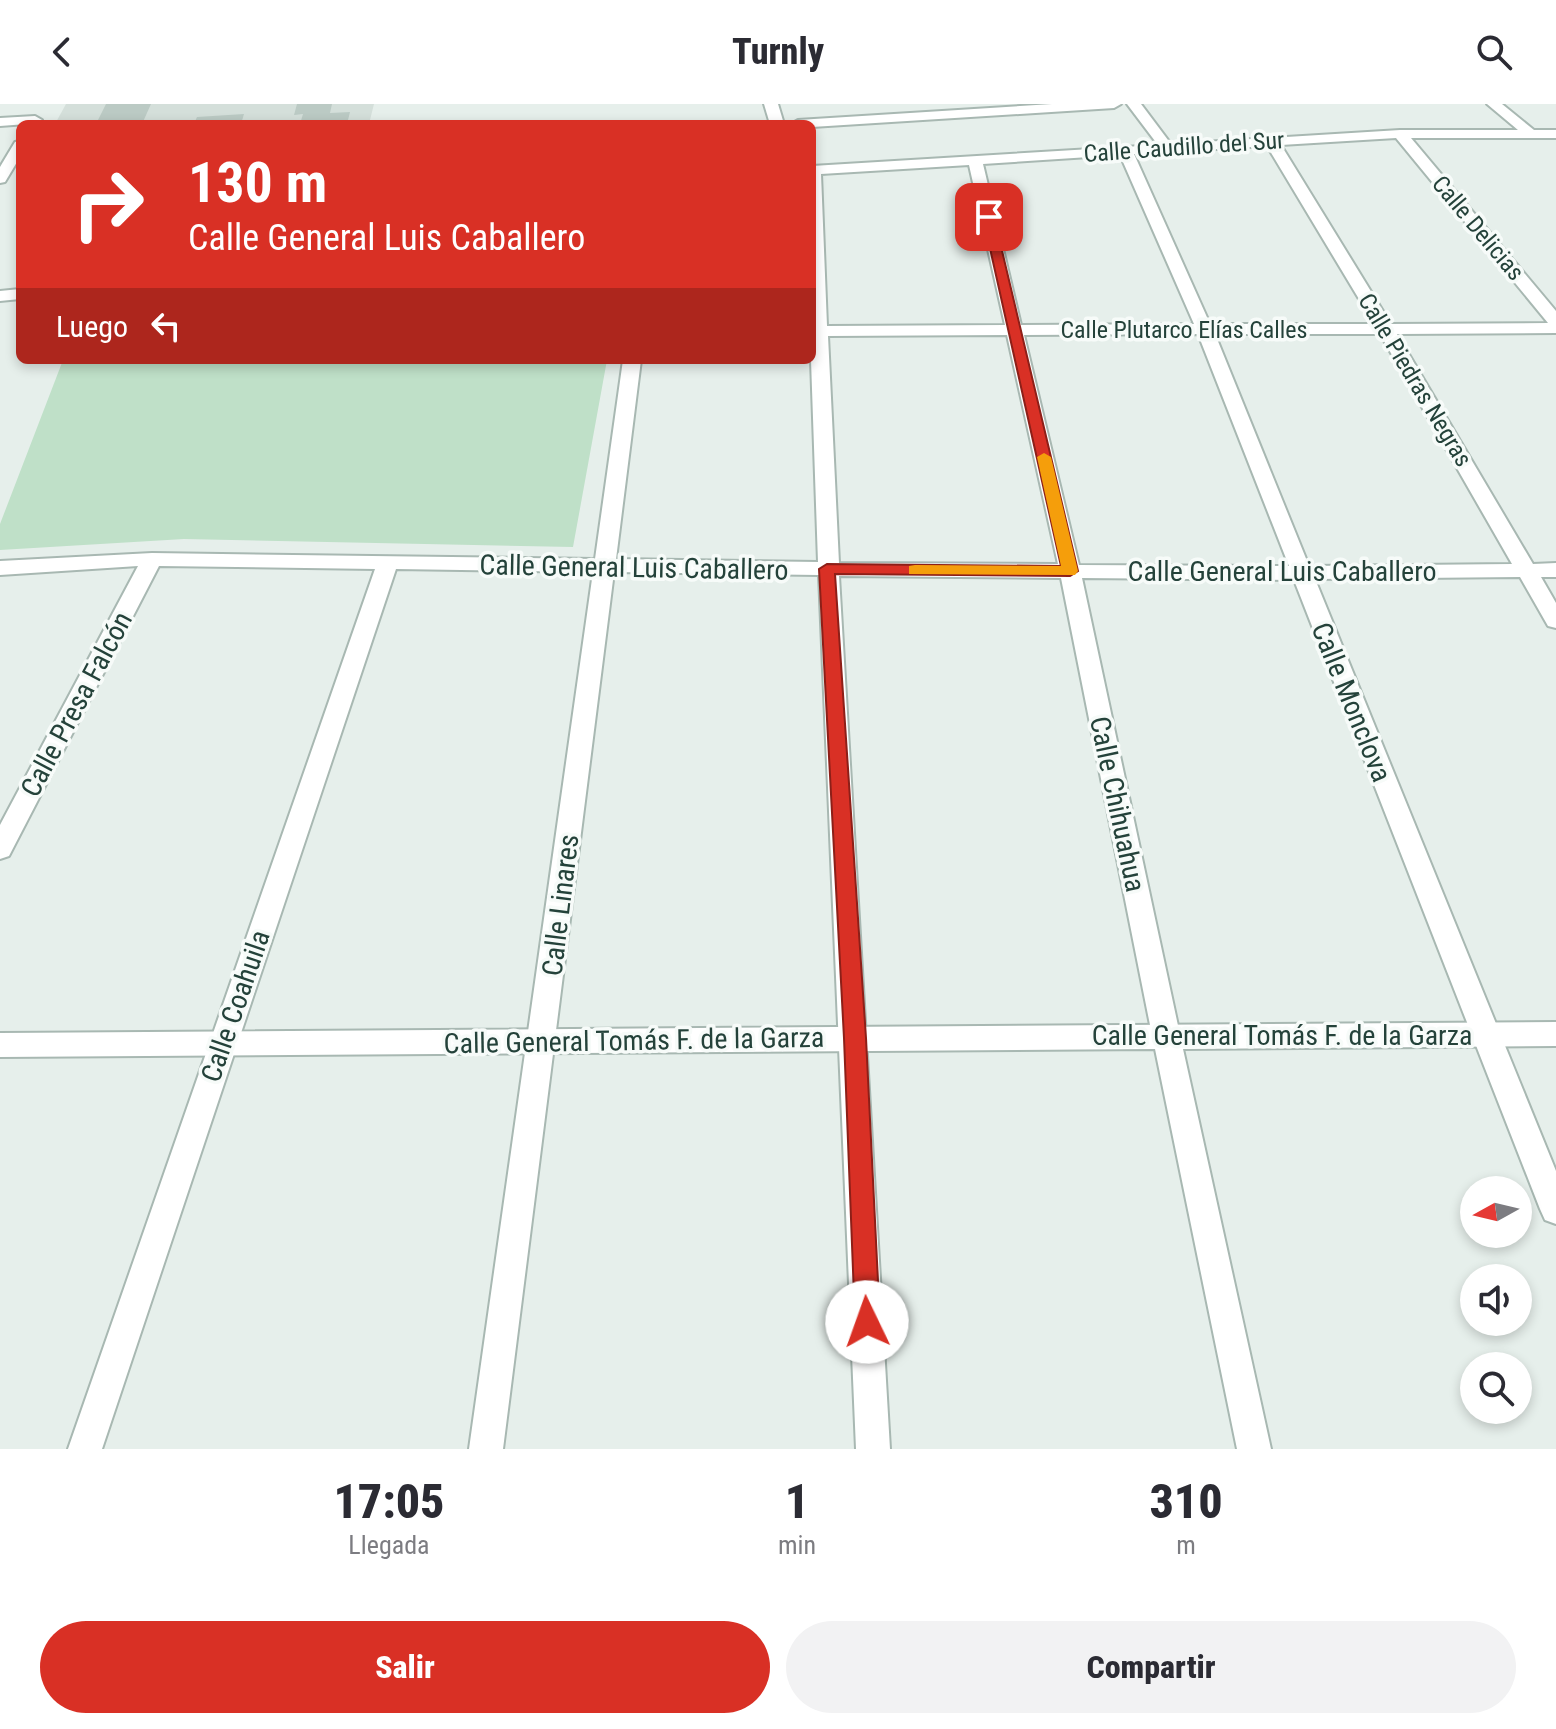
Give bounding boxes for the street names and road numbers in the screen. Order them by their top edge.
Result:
street label: Calle Caudillo del Sur [1083,126,1285,168]
street label: Calle Delicias [1426,170,1530,286]
street label: Calle Piedras Negras [1352,288,1478,472]
street label: Calle Plutarco Elías Calles [1061,316,1307,344]
street label: Calle General Luis Caballero [479,548,789,587]
street label: Calle General Luis Caballero [1128,555,1436,588]
street label: Calle Presa Falcón [14,606,139,802]
street label: Calle Monclova [1305,618,1398,787]
street label: Calle Chihuahua [1083,713,1152,895]
street label: Calle Linares [535,832,586,978]
street label: Calle Coahuila [194,926,277,1086]
street label: Calle General Tomás F. de la Garza [1092,1019,1472,1052]
street label: Calle General Tomás F. de la Garza [443,1021,825,1060]

